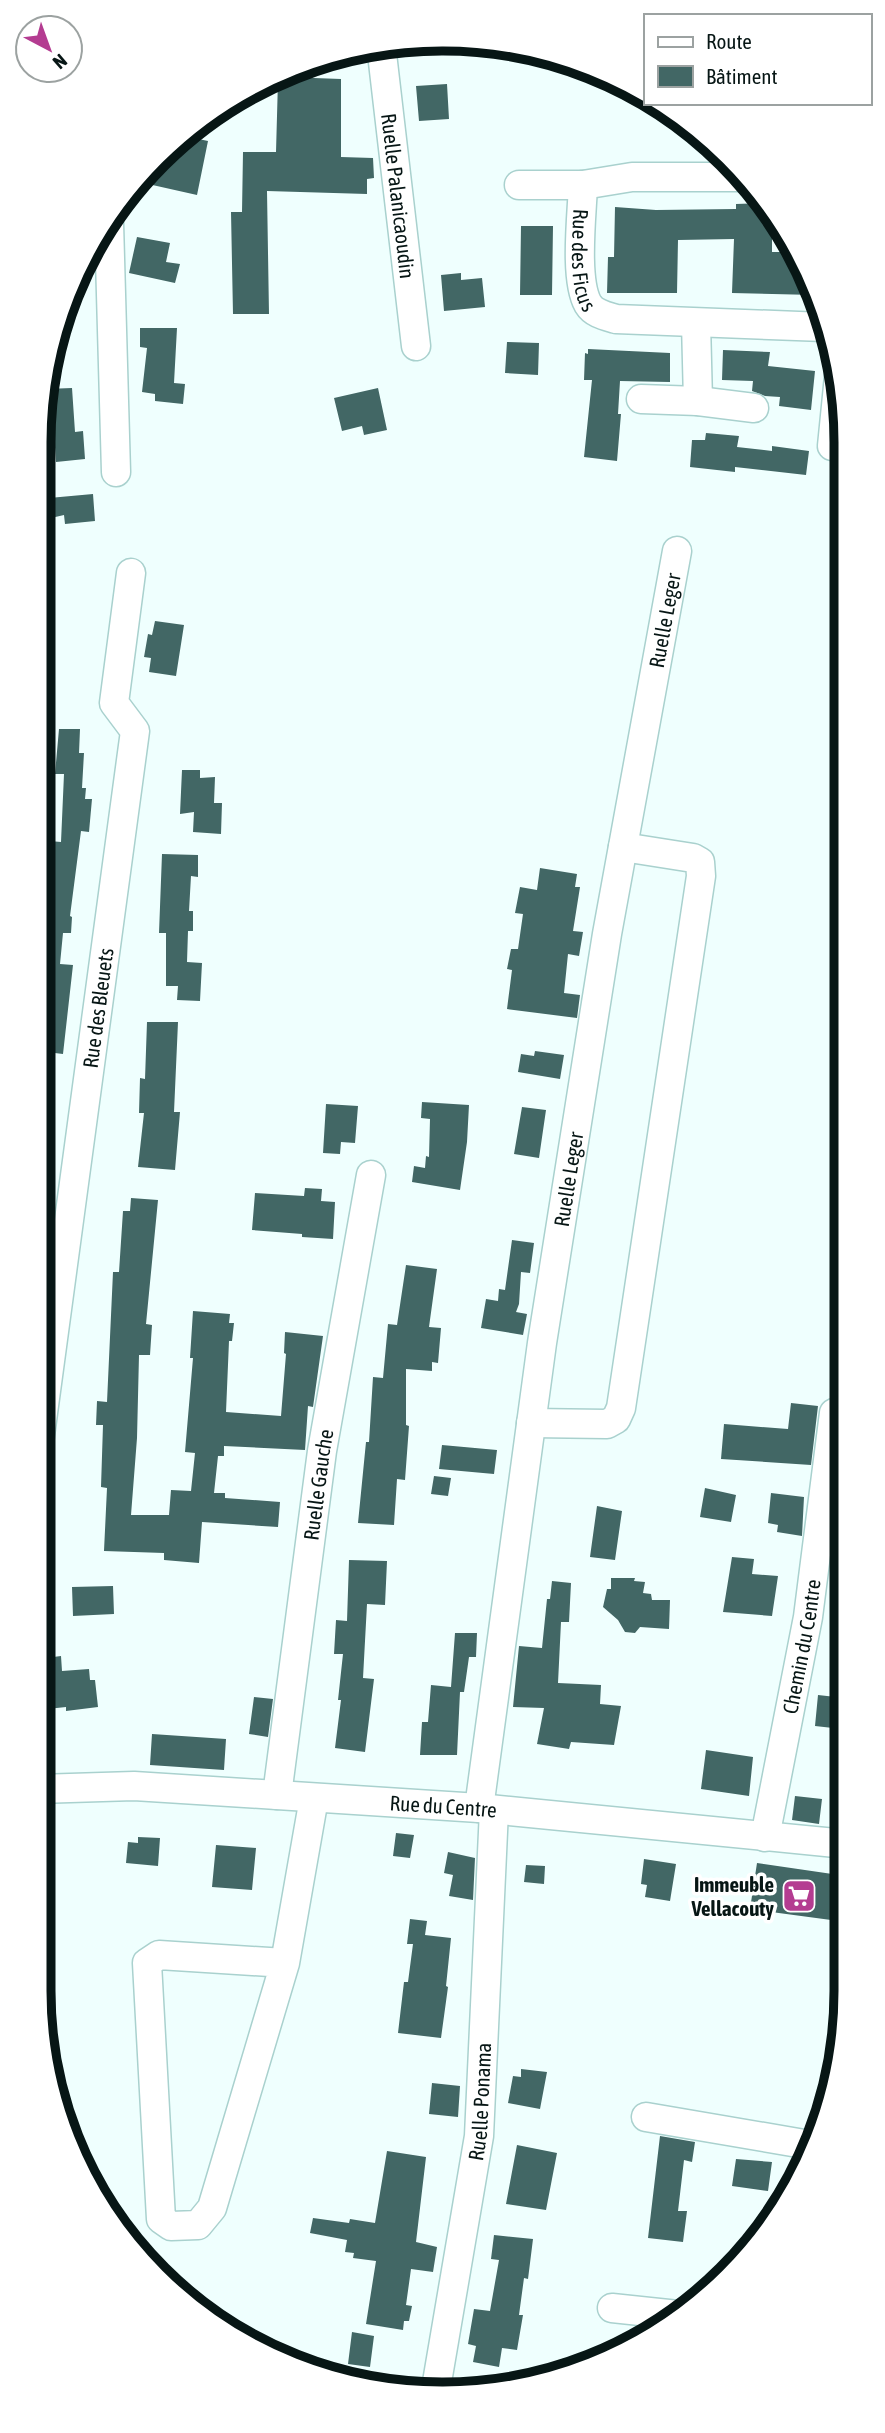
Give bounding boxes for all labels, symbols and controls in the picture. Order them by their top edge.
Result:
north arrow [14,14,84,84]
legend [644,14,871,105]
text: Route [706,29,752,53]
text: N [49,50,72,74]
text: Bâtiment [706,64,777,88]
street label: Ruelle Palanicaoudin [377,112,420,280]
street label: Rue des Ficus [568,208,601,316]
street label: Ruelle Leger [644,571,685,670]
street label: Rue des Bleuets [78,946,118,1070]
street label: Ruelle Leger [549,1129,587,1228]
street label: Ruelle Gauche [298,1427,338,1542]
street label: Chemin du Centre [777,1578,825,1716]
street label: Rue du Centre [389,1790,498,1822]
place label: Immeuble Vellacouty [690,1872,774,1920]
supermarket icon: Immeuble Vellacouty [780,1877,818,1915]
street label: Ruelle Ponama [463,2042,495,2163]

